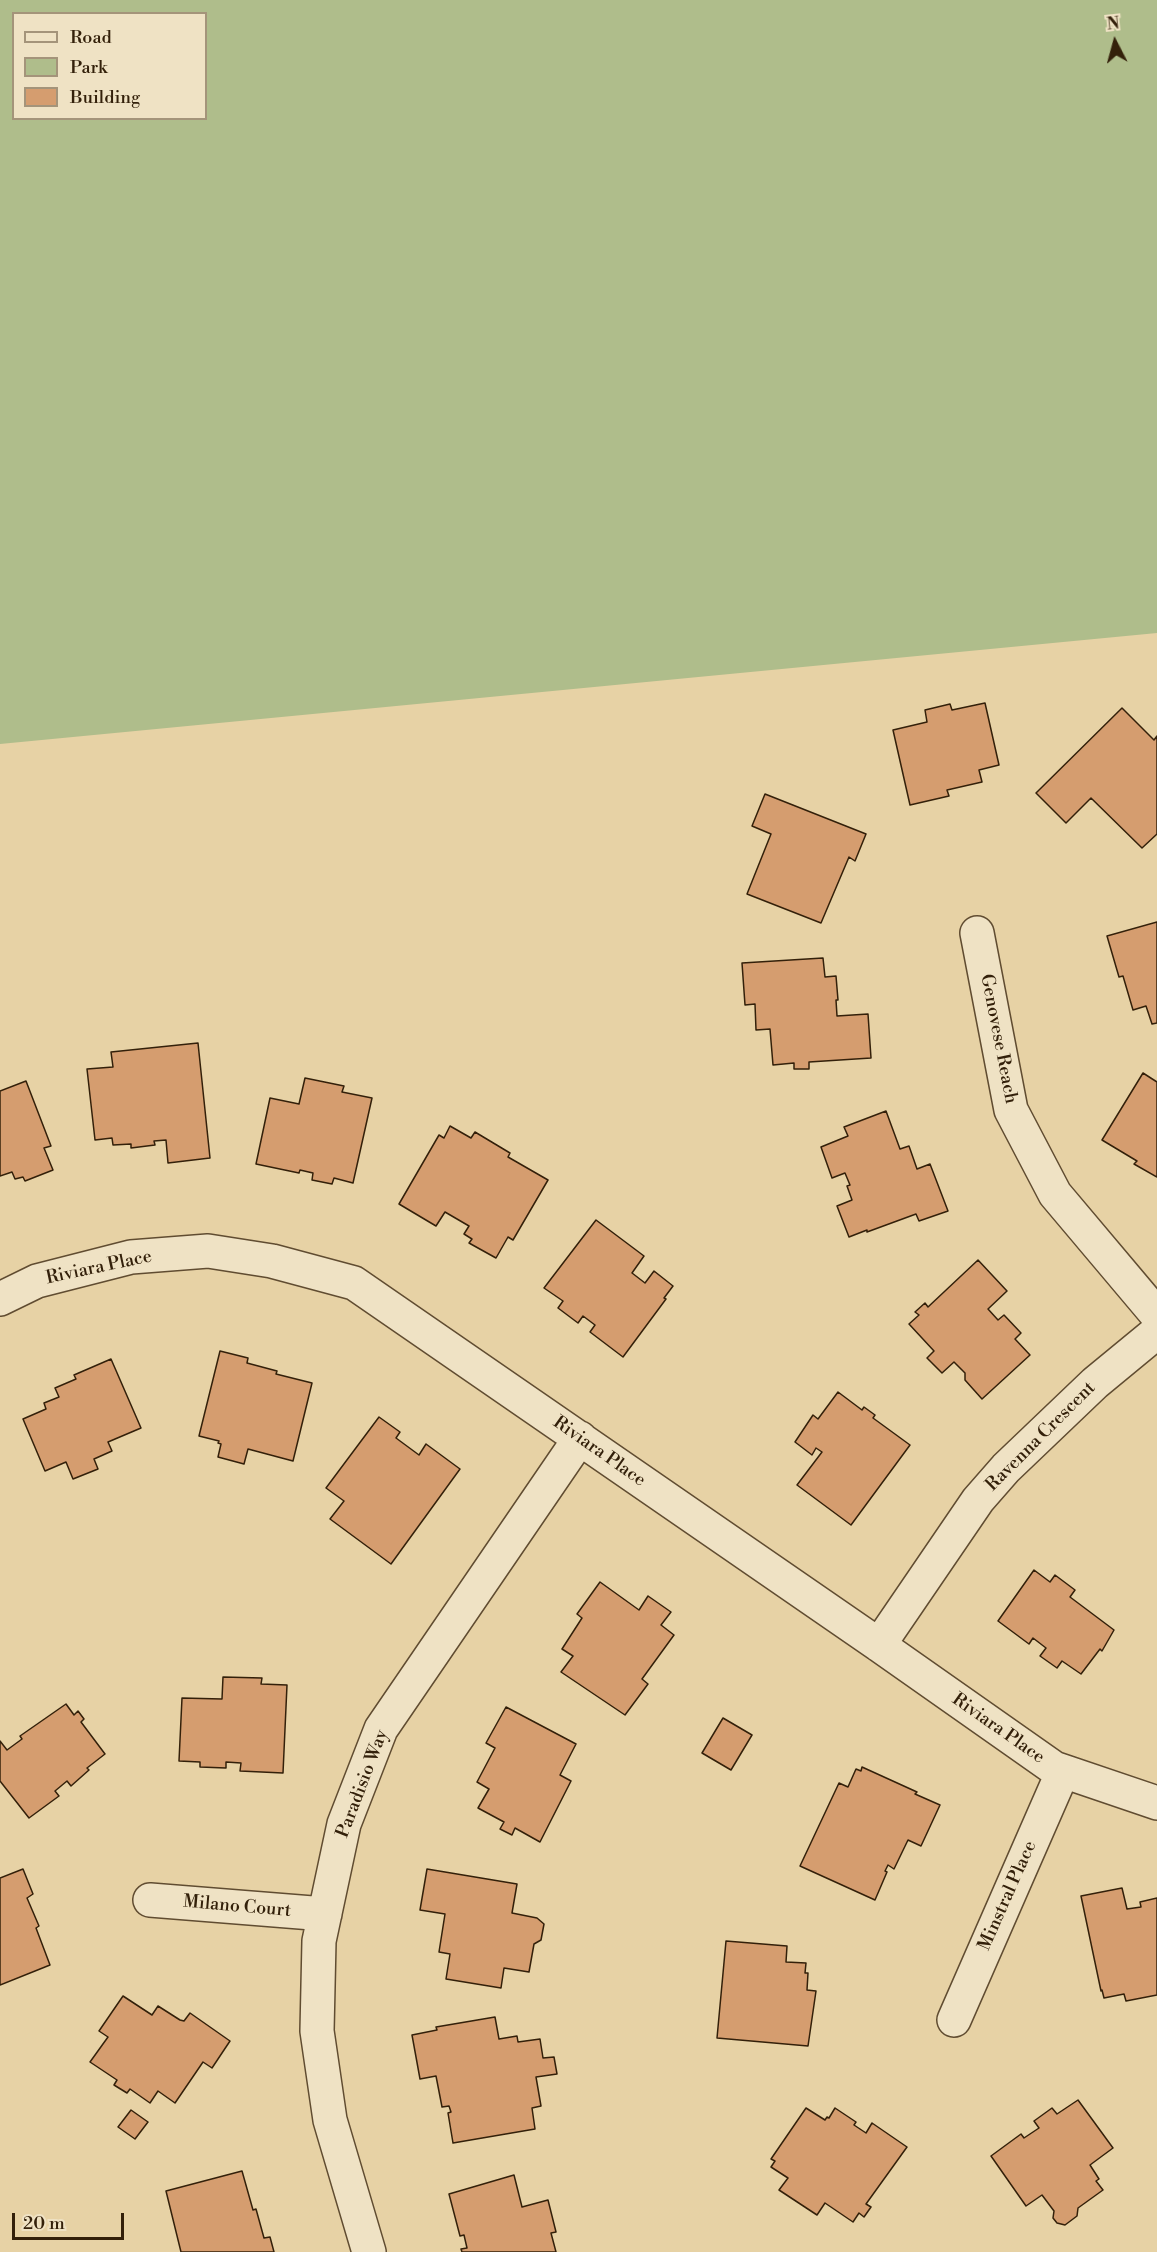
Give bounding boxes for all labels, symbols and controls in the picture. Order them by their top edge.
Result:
legend [12,12,207,120]
north arrow [1085,12,1145,72]
text: N [1106,13,1120,35]
text: Road [70,26,112,49]
text: Park [70,56,107,79]
text: Building [70,86,140,109]
street label: Genovese Reach [975,972,1021,1106]
street label: Riviara Place [44,1246,154,1290]
street label: Ravenna Crescent [982,1378,1100,1496]
street label: Riviara Place [549,1412,649,1492]
street label: Riviara Place [948,1689,1048,1769]
street label: Paradisio Way [332,1727,394,1841]
street label: Minstral Place [974,1838,1042,1954]
street label: Milano Court [182,1892,292,1922]
scale bar [15,2201,128,2239]
text: 20 m [23,2212,65,2235]

